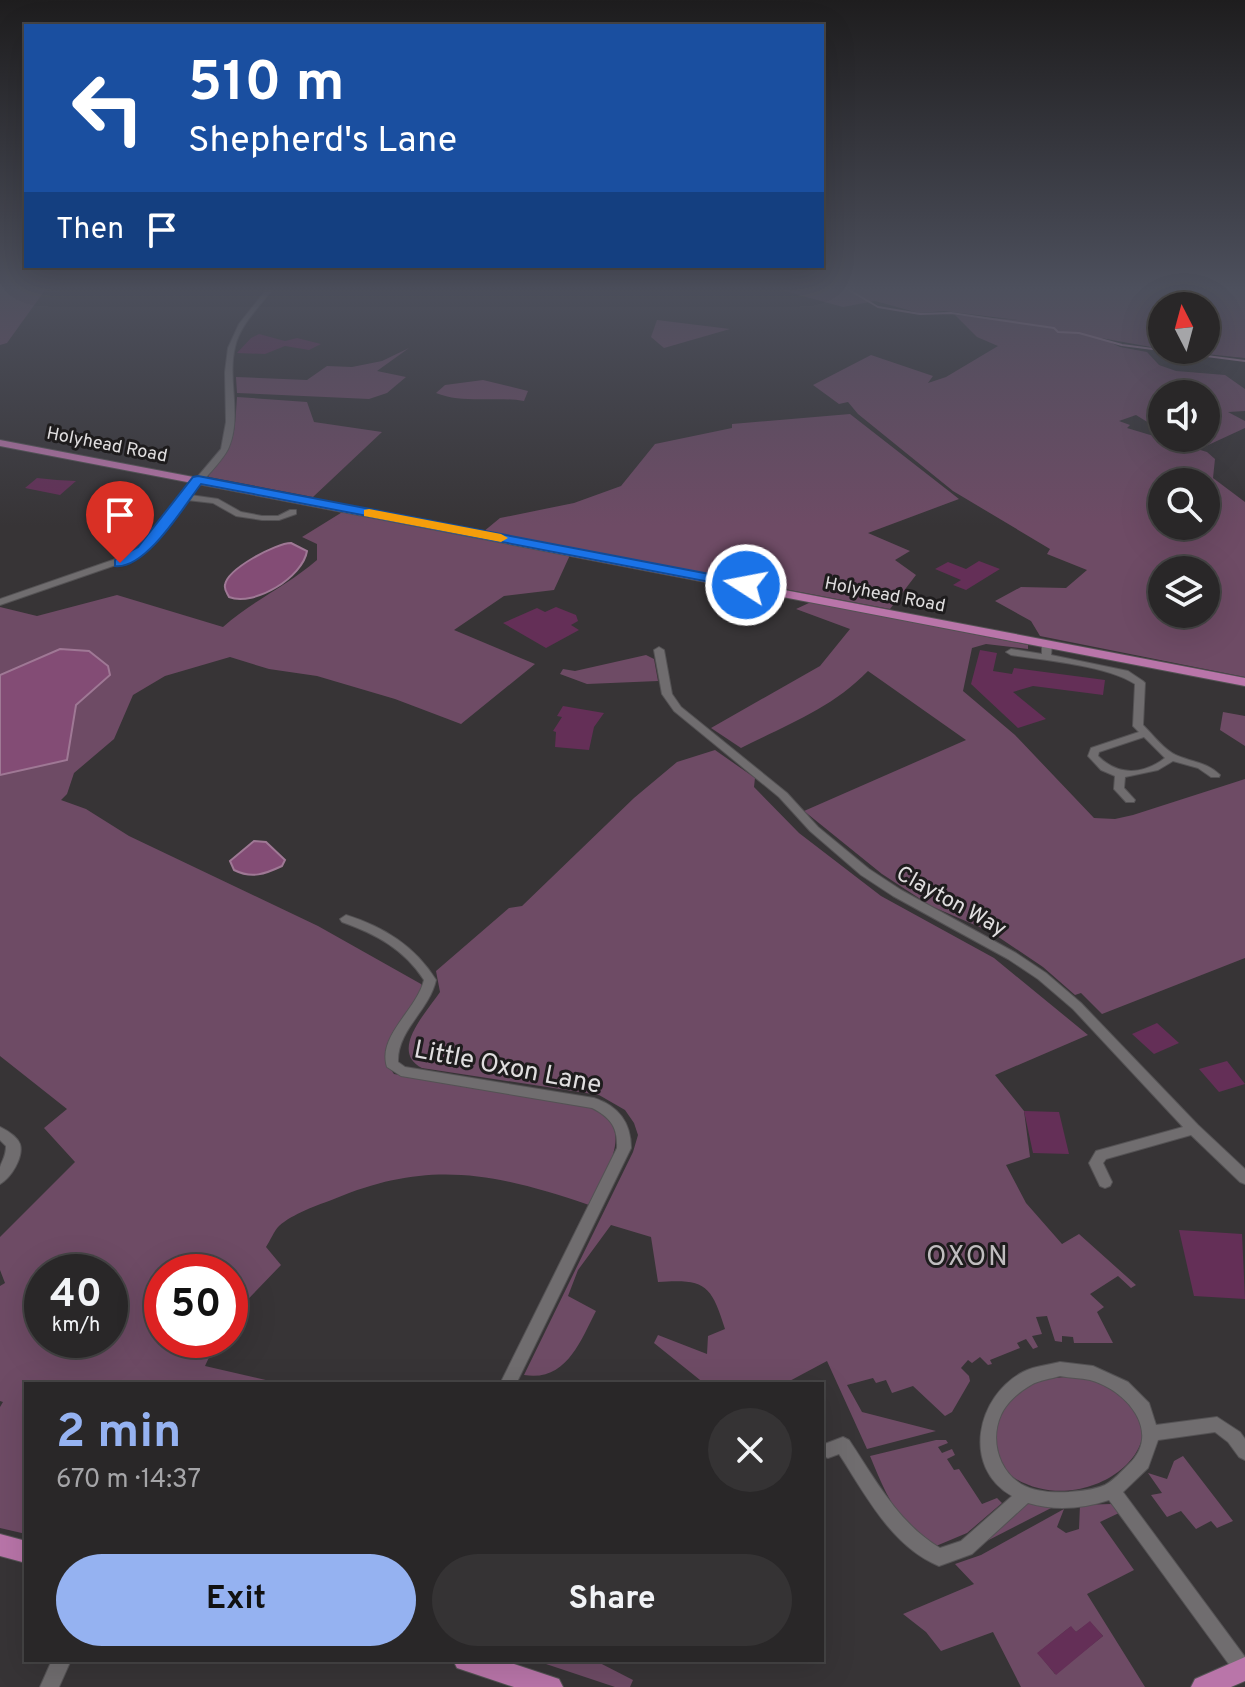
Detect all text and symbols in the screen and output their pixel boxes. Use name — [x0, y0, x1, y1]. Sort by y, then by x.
text: 510 m — [188, 50, 345, 120]
icon: left — [56, 56, 160, 160]
text: Shepherd's Lane — [188, 119, 457, 165]
icon: arrive — [140, 208, 184, 252]
text: Then — [56, 212, 124, 249]
north arrow — [1148, 292, 1220, 364]
map controls — [1148, 292, 1220, 628]
button: sound — [1148, 380, 1220, 452]
street label: Holyhead Road — [44, 422, 169, 468]
button: search — [1148, 468, 1220, 540]
pin — [86, 481, 154, 563]
icon: arrive — [98, 493, 142, 537]
position arrow — [704, 543, 788, 627]
button: layers — [1148, 556, 1220, 628]
street label: Holyhead Road — [822, 572, 947, 618]
street label: Clayton Way — [891, 861, 1011, 944]
street label: Little Oxon Lane — [411, 1034, 604, 1103]
district label: OXON — [926, 1240, 1010, 1276]
speed limit sign: 50 — [144, 1254, 248, 1358]
text: 40 — [50, 1271, 102, 1321]
text: km/h — [52, 1313, 100, 1339]
text: 2 min — [56, 1404, 181, 1464]
button: close — [708, 1408, 792, 1492]
text: 670 m · 14:37 — [56, 1464, 201, 1497]
button: Exit — [56, 1554, 416, 1646]
button: Share — [432, 1554, 792, 1646]

